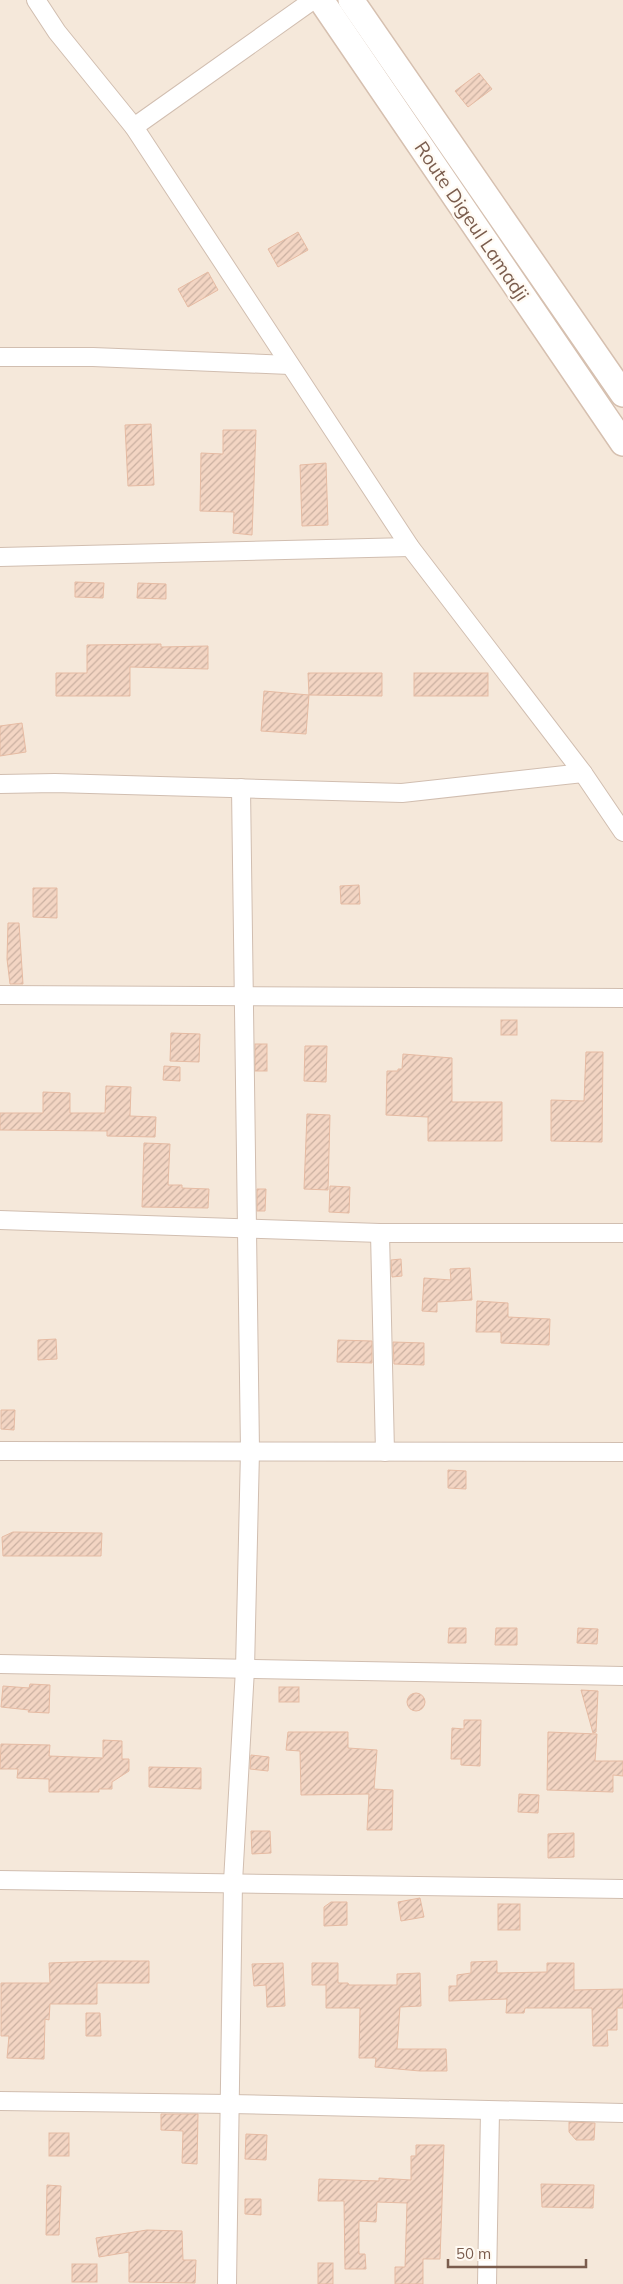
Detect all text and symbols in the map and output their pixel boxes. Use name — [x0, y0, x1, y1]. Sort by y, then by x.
street label: Route Digeul Lamadji — [410, 136, 534, 306]
scale bar — [448, 2236, 586, 2268]
text: 50 m — [456, 2244, 491, 2263]

